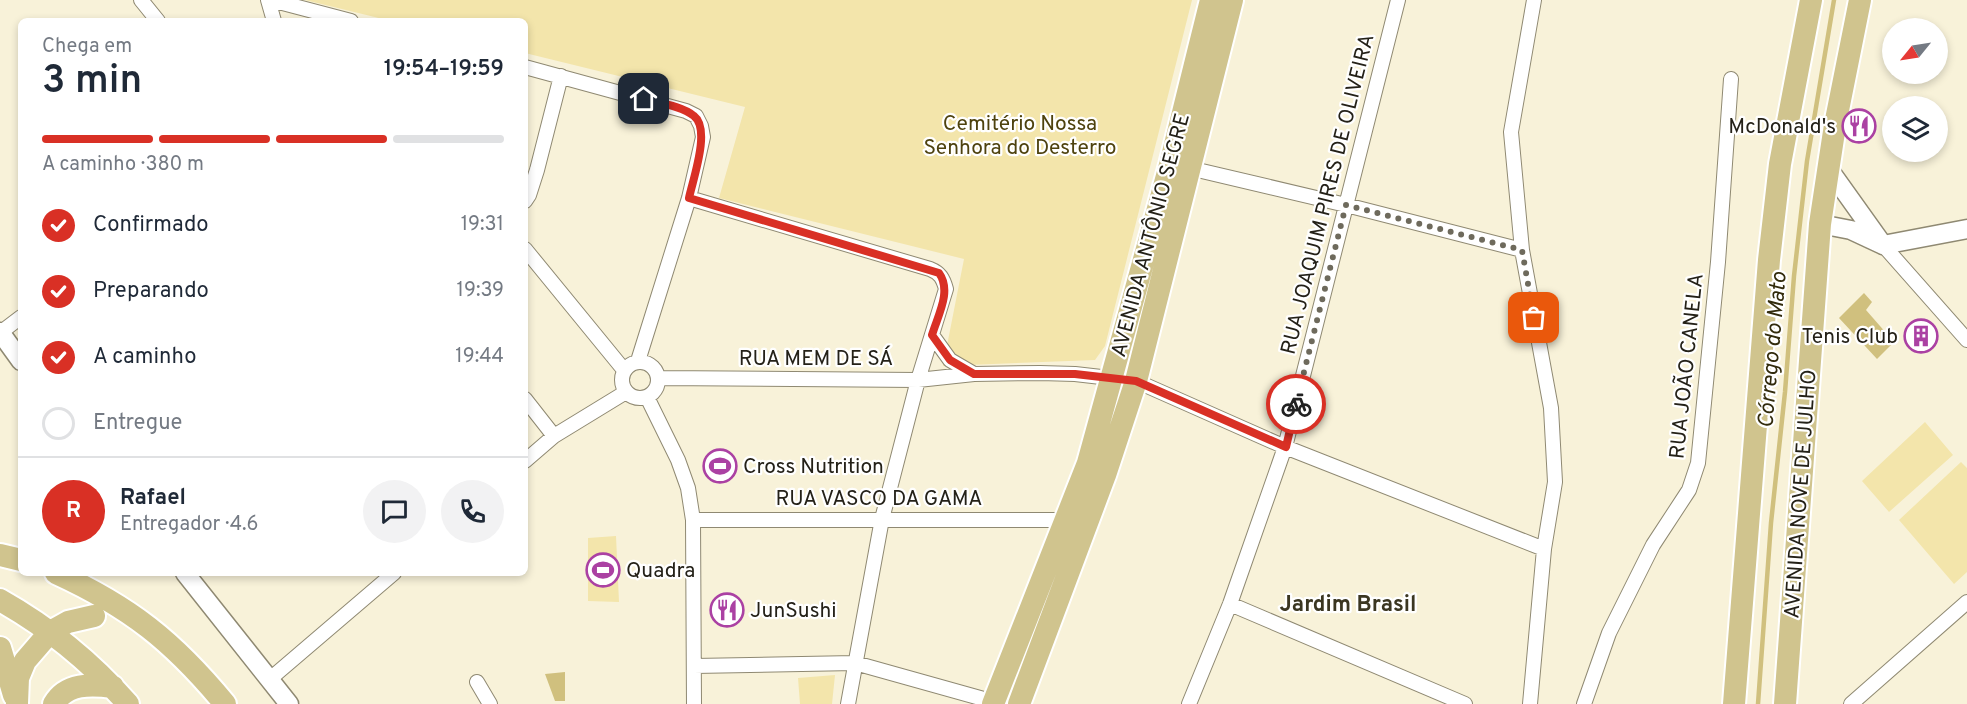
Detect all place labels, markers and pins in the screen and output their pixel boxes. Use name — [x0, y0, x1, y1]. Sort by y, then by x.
pin — [618, 73, 669, 124]
restaurant icon: McDonald's — [1841, 108, 1877, 144]
place label: McDonald's — [1728, 114, 1836, 141]
pin — [1508, 292, 1559, 343]
building icon: Tenis Club — [1903, 318, 1939, 354]
place label: Tenis Club — [1801, 324, 1898, 351]
sports icon: Cross Nutrition — [702, 448, 738, 484]
place label: Cross Nutrition — [743, 454, 884, 481]
sports icon: Quadra — [585, 552, 621, 588]
place label: Quadra — [626, 558, 695, 585]
restaurant icon: JunSushi — [709, 592, 745, 628]
place label: JunSushi — [750, 598, 837, 625]

